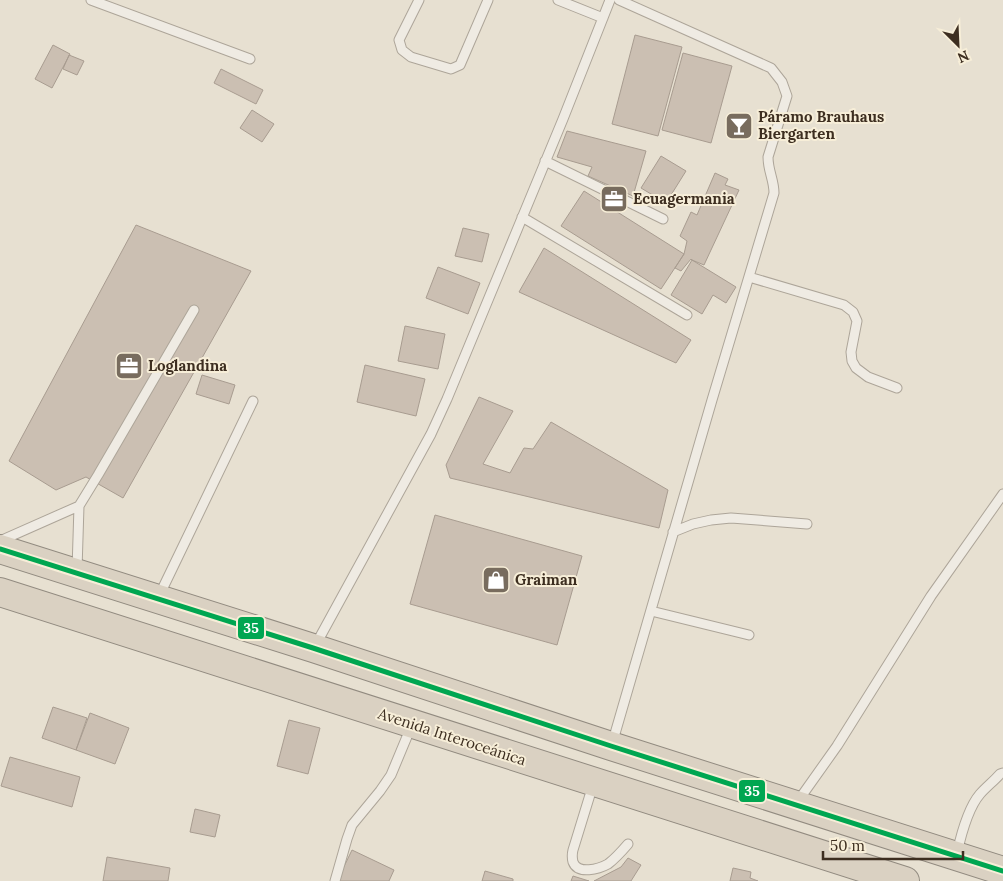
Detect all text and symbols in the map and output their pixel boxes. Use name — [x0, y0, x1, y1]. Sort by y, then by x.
north arrow — [933, 20, 983, 70]
text: N — [955, 46, 972, 67]
place label: Páramo Brauhaus Biergarten — [758, 107, 884, 143]
bar icon: Páramo Brauhaus Biergarten — [724, 111, 754, 141]
office icon: Ecuagermania — [599, 184, 629, 214]
place label: Ecuagermania — [633, 189, 735, 208]
office icon: Loglandina — [114, 351, 144, 381]
place label: Loglandina — [148, 356, 227, 375]
shop icon: Graiman — [481, 565, 511, 595]
place label: Graiman — [515, 570, 578, 589]
line badge: 35 — [237, 616, 265, 640]
text: 35 — [243, 619, 259, 637]
street label: Avenida Interoceánica — [375, 703, 529, 769]
line badge: 35 — [738, 779, 766, 803]
text: 35 — [744, 782, 760, 800]
scale bar — [823, 828, 963, 860]
text: 50 m — [830, 836, 865, 855]

